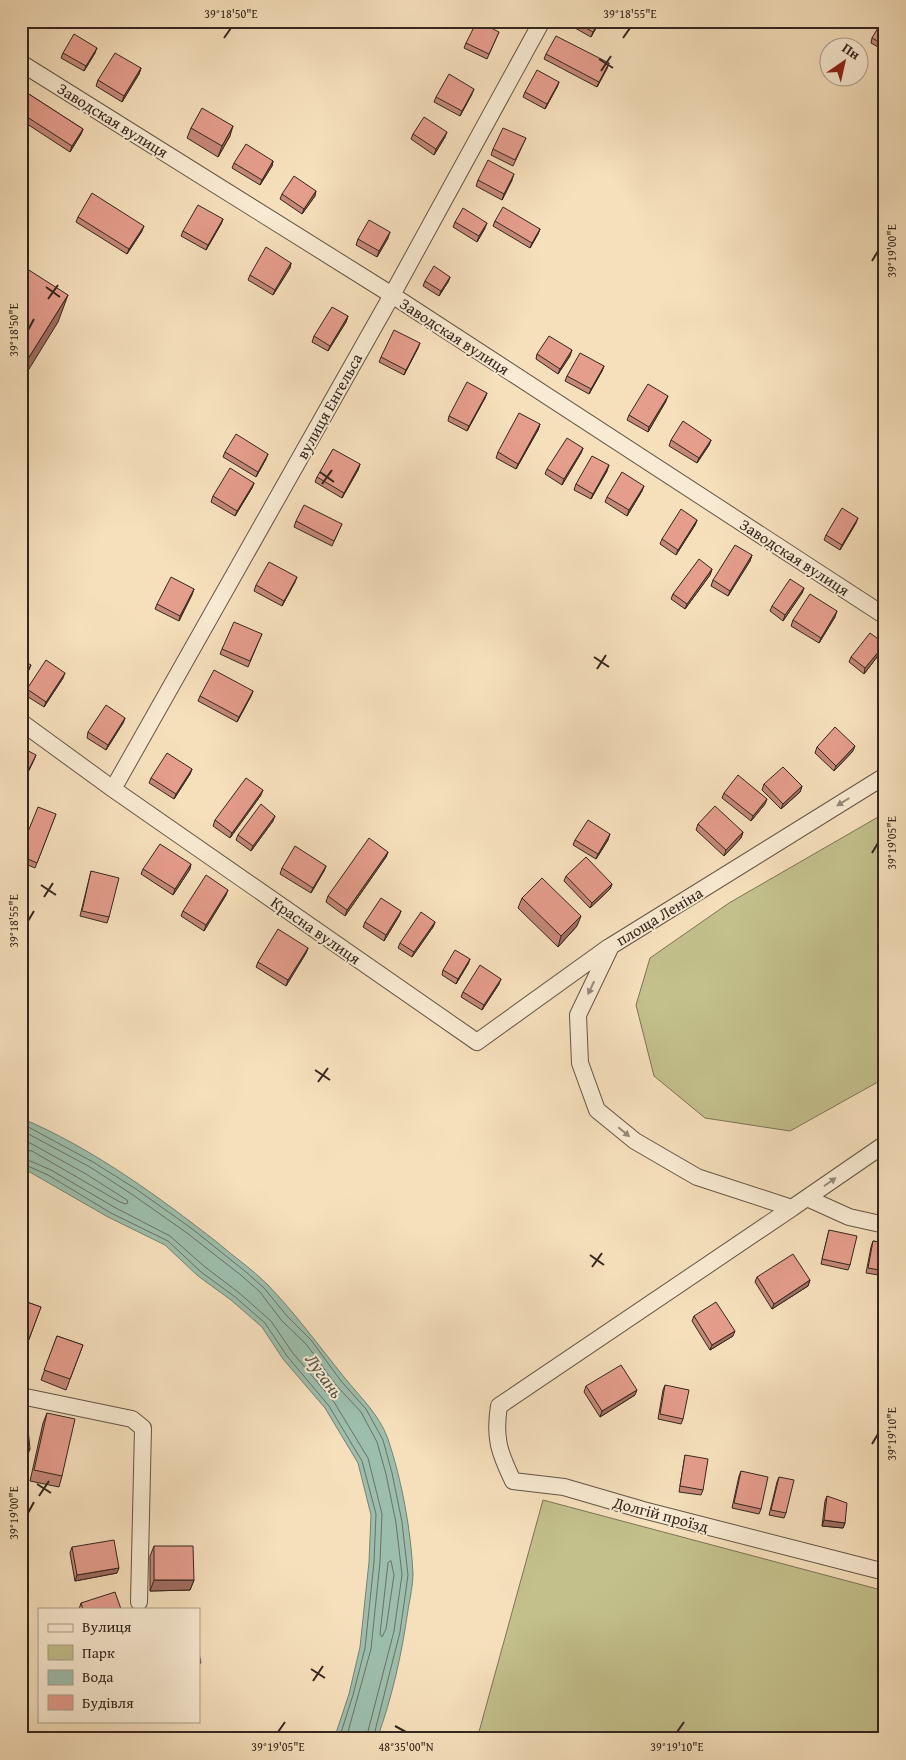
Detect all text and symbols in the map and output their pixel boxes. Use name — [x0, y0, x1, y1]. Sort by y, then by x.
text: 39°18'50"E — [204, 5, 258, 22]
text: 39°18'55"E — [603, 5, 657, 22]
north arrow — [818, 38, 868, 88]
text: Пн — [838, 38, 865, 65]
street label: Заводская вулиця — [53, 76, 173, 164]
text: 39°19'00"E — [883, 224, 900, 278]
street label: Заводская вулиця — [395, 291, 515, 381]
text: 39°18'50"E — [5, 303, 22, 357]
street label: вулиця Енгельса — [290, 348, 368, 463]
street label: Заводская вулиця — [735, 512, 855, 602]
one-way arrow — [837, 797, 850, 806]
text: 39°19'05"E — [883, 816, 900, 870]
street label: площа Леніна — [611, 880, 707, 951]
street label: Красна вулиця — [266, 890, 366, 970]
text: 39°18'55"E — [5, 894, 22, 948]
one-way arrow — [587, 981, 595, 995]
one-way arrow — [617, 1126, 630, 1137]
one-way arrow — [823, 1177, 837, 1187]
water label: Лугань — [299, 1347, 350, 1404]
text: 39°19'10"E — [883, 1407, 900, 1461]
text: 39°19'00"E — [5, 1486, 22, 1540]
street label: Долгій проїзд — [610, 1489, 712, 1538]
legend — [38, 1608, 200, 1722]
text: Вулиця — [82, 1616, 132, 1637]
text: Парк — [82, 1642, 115, 1663]
text: Вода — [82, 1666, 114, 1687]
text: Будівля — [82, 1692, 134, 1713]
text: 39°19'05"E — [251, 1738, 305, 1755]
text: 48°35'00"N — [378, 1738, 434, 1755]
text: 39°19'10"E — [650, 1738, 704, 1755]

